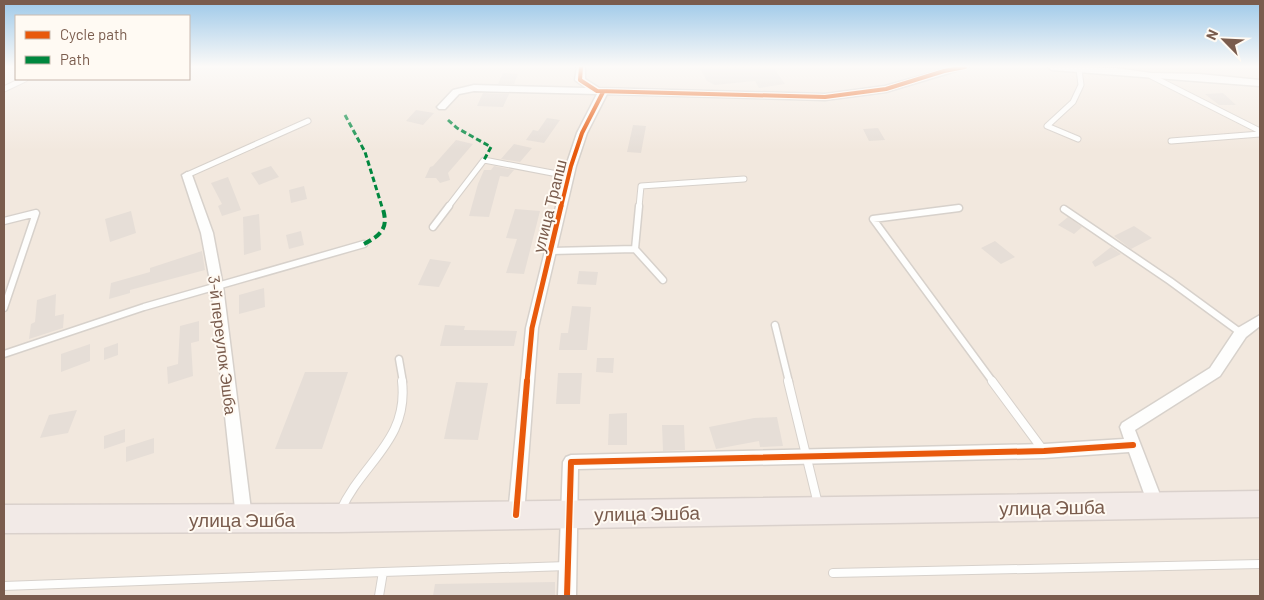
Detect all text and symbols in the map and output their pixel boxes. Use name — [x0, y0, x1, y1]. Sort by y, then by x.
legend — [15, 15, 190, 80]
north arrow — [1199, 15, 1249, 65]
text: Cycle path — [60, 25, 127, 43]
text: N — [1202, 27, 1221, 42]
text: Path — [60, 50, 90, 68]
street label: улица Трапш — [528, 157, 570, 255]
street label: 3-й переулок Эшба — [205, 274, 241, 416]
street label: улица Эшба — [999, 495, 1106, 519]
street label: улица Эшба — [594, 501, 701, 525]
street label: улица Эшба — [189, 508, 295, 531]

